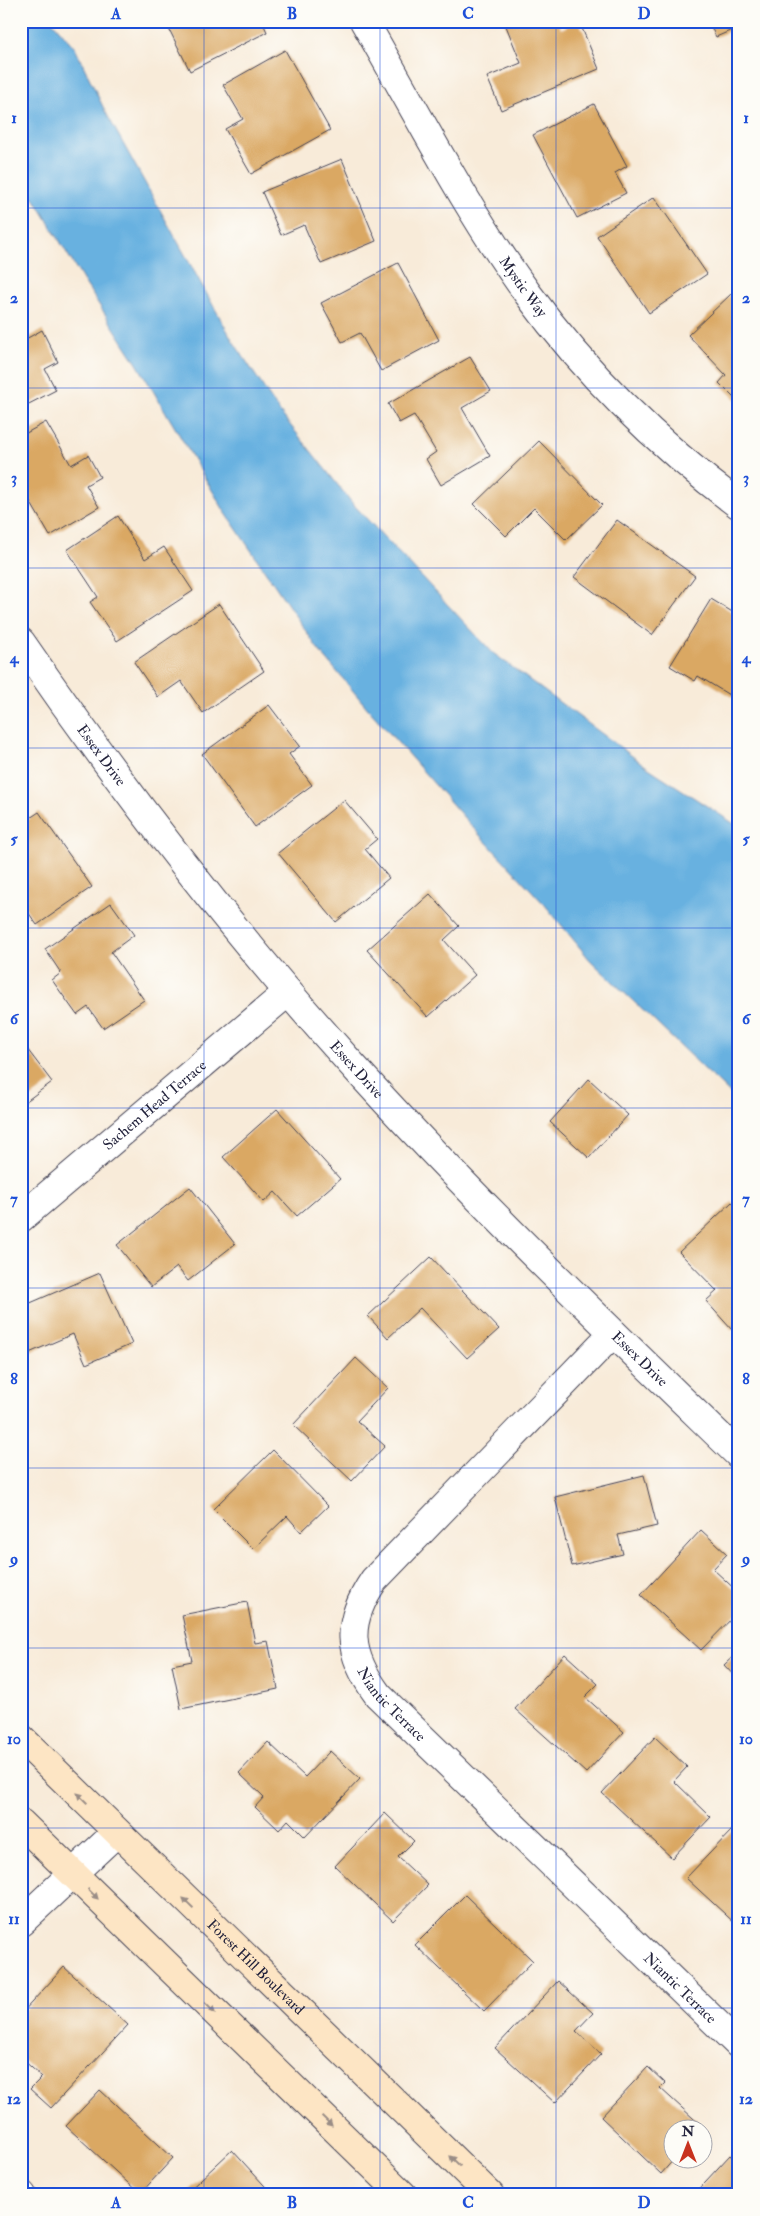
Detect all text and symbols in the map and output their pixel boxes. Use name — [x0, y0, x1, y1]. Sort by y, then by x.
text: A — [110, 4, 122, 24]
text: B — [287, 4, 297, 24]
text: C — [462, 4, 474, 24]
text: D — [637, 4, 651, 24]
text: 1 — [11, 108, 17, 128]
text: 1 — [743, 108, 749, 128]
street label: Mystic Way — [495, 253, 551, 322]
text: 2 — [10, 288, 18, 308]
text: 2 — [742, 288, 750, 308]
text: 3 — [11, 468, 17, 488]
text: 3 — [743, 468, 749, 488]
text: 4 — [9, 648, 20, 668]
text: 4 — [741, 648, 752, 668]
street label: Essex Drive — [72, 721, 130, 790]
text: 5 — [10, 829, 18, 849]
text: 5 — [742, 829, 750, 849]
text: 6 — [10, 1009, 20, 1029]
text: 6 — [742, 1009, 752, 1029]
street label: Essex Drive — [325, 1037, 387, 1103]
street label: Sachem Head Terrace — [99, 1056, 211, 1155]
text: 7 — [10, 1189, 18, 1209]
text: 7 — [742, 1189, 750, 1209]
street label: Essex Drive — [607, 1327, 672, 1391]
text: 8 — [10, 1369, 18, 1389]
text: 8 — [742, 1369, 750, 1389]
text: 9 — [8, 1549, 18, 1569]
text: 9 — [740, 1549, 750, 1569]
street label: Niantic Terrace — [353, 1664, 430, 1746]
text: 10 — [7, 1729, 21, 1749]
text: 10 — [739, 1729, 753, 1749]
one-way arrow — [76, 1792, 88, 1804]
one-way arrow — [87, 1888, 99, 1900]
one-way arrow — [183, 1897, 195, 1909]
text: 11 — [8, 1909, 20, 1929]
text: 11 — [740, 1909, 752, 1929]
street label: Forest Hill Boulevard — [203, 1915, 309, 2019]
street label: Niantic Terrace — [639, 1949, 720, 2028]
one-way arrow — [204, 2001, 216, 2013]
text: 12 — [7, 2089, 21, 2109]
text: 12 — [739, 2089, 753, 2109]
one-way arrow — [320, 2115, 332, 2127]
north arrow — [662, 2118, 712, 2168]
text: N — [681, 2123, 695, 2140]
one-way arrow — [449, 2155, 461, 2167]
text: A — [110, 2193, 122, 2213]
text: B — [287, 2193, 297, 2213]
text: C — [462, 2193, 474, 2213]
text: D — [637, 2193, 651, 2213]

